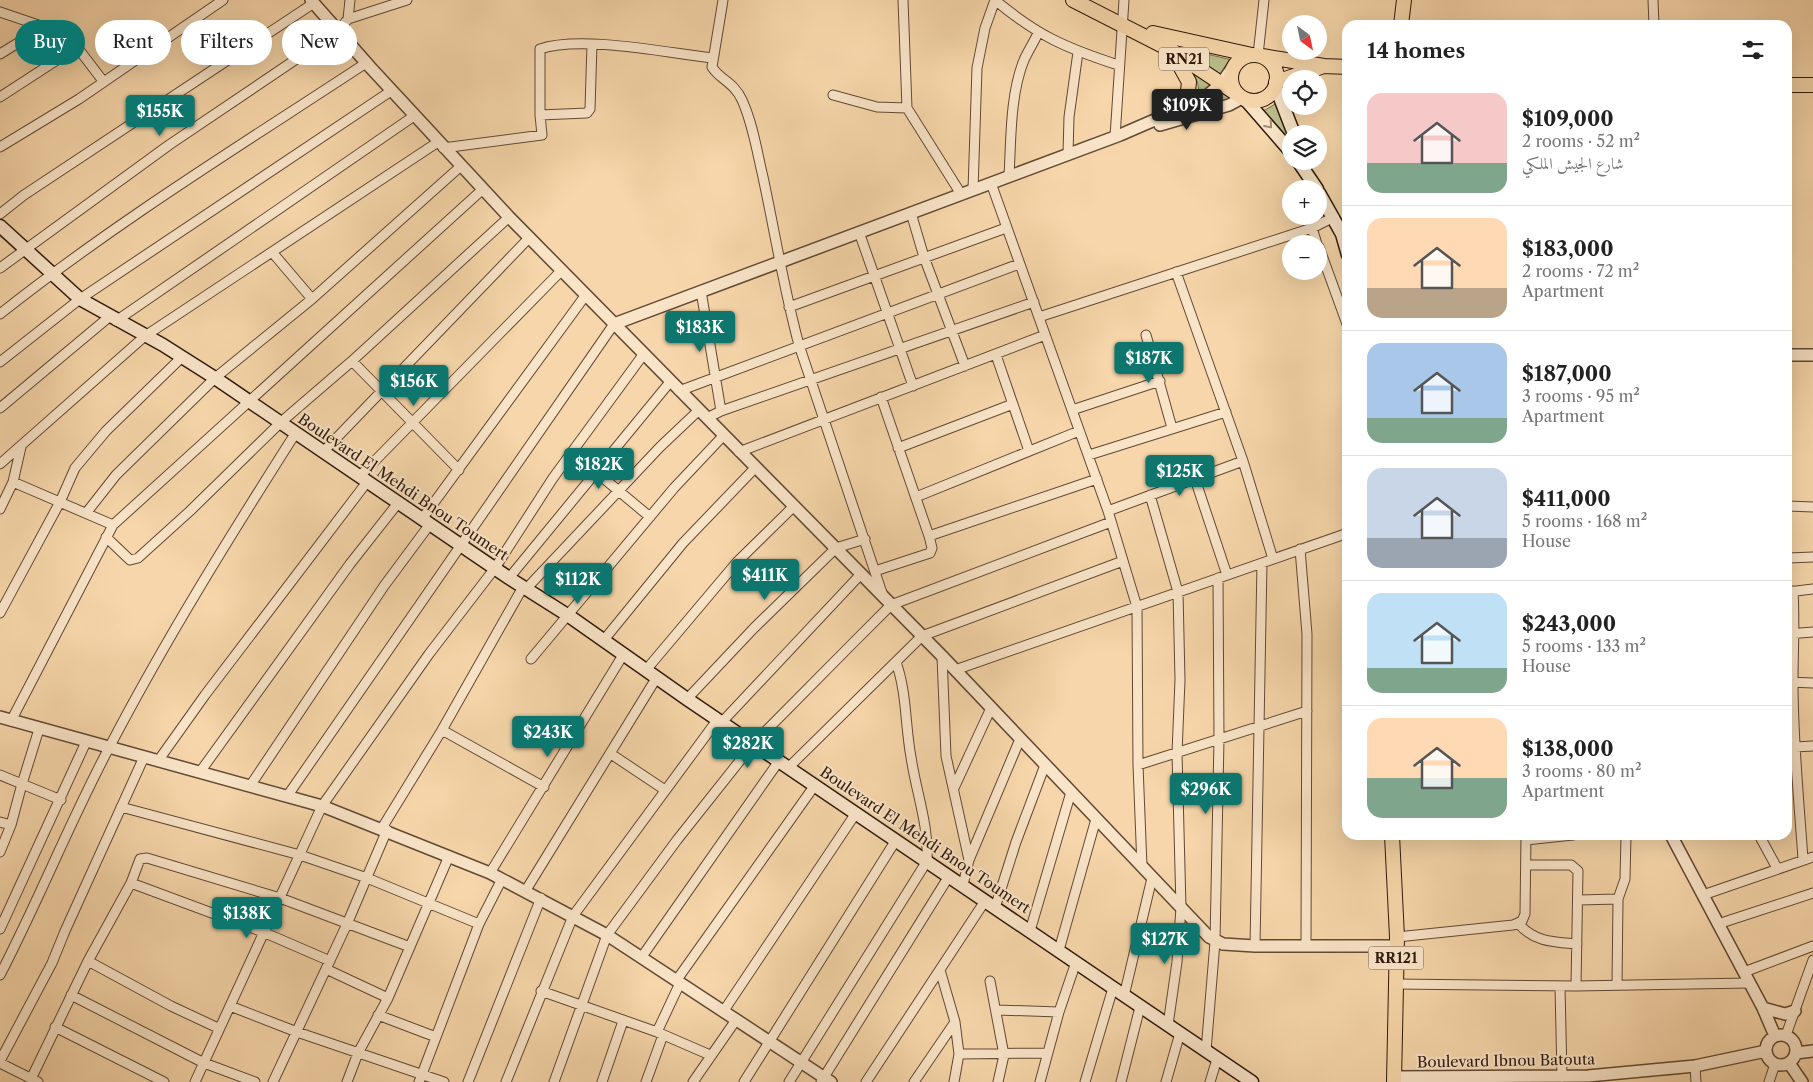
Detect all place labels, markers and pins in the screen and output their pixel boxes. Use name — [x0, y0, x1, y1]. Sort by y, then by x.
pin: $109K — [1152, 88, 1222, 131]
pin: $155K — [125, 94, 195, 137]
pin: $183K — [665, 310, 735, 353]
pin: $187K — [1114, 342, 1184, 384]
pin: $156K — [379, 364, 449, 407]
pin: $182K — [564, 448, 634, 490]
pin: $125K — [1145, 454, 1215, 497]
pin: $411K — [730, 558, 800, 601]
pin: $112K — [543, 562, 613, 605]
pin: $243K — [513, 716, 583, 758]
pin: $282K — [713, 726, 783, 769]
pin: $296K — [1171, 772, 1241, 815]
pin: $138K — [212, 896, 282, 939]
pin: $127K — [1130, 922, 1200, 965]

